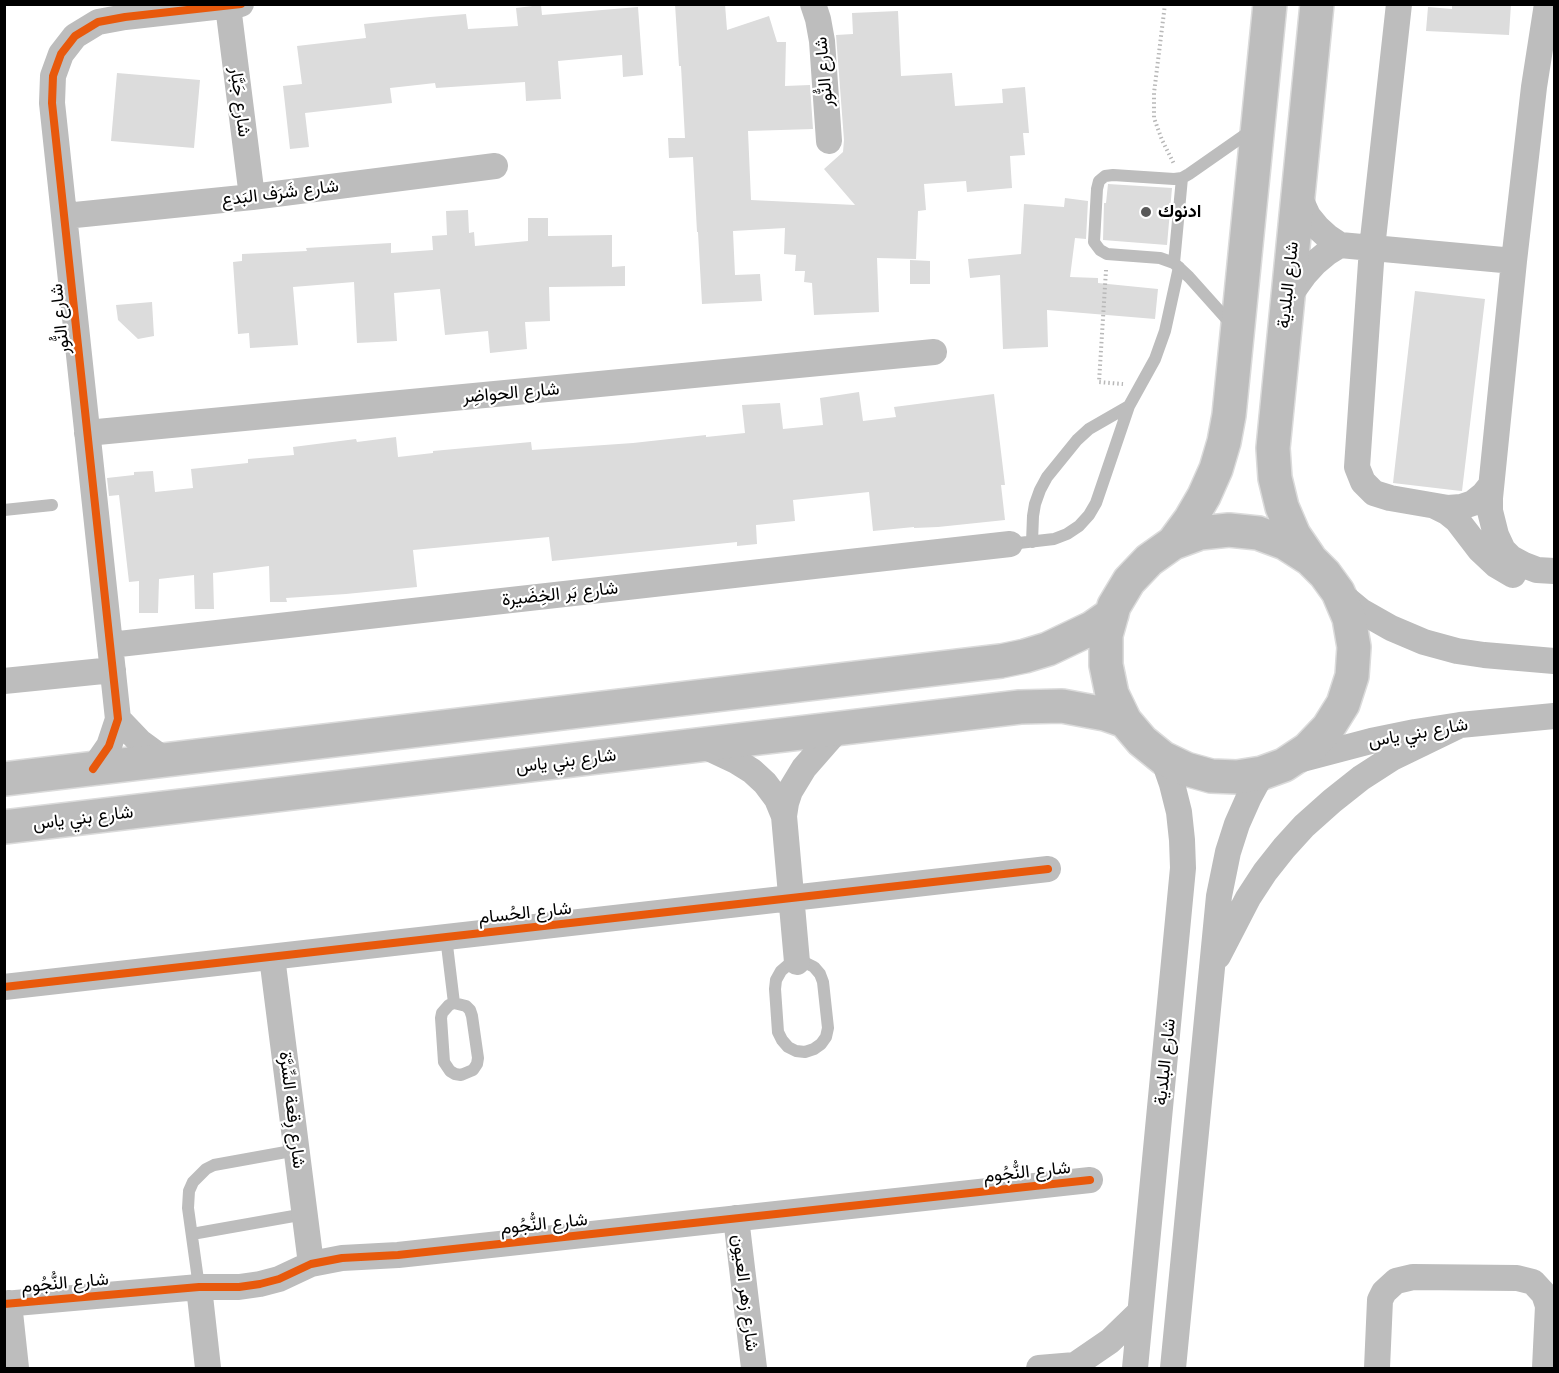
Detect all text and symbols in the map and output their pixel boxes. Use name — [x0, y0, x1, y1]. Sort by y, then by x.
street label: شارع النُّور — [810, 36, 838, 108]
street label: شارع جَبَّار — [225, 66, 255, 138]
street label: شارع شَرَف البَدع — [220, 175, 340, 211]
place label: ادنوك — [1158, 201, 1201, 223]
marker: ادنوك — [1139, 205, 1153, 219]
street label: شارع البلدية — [1273, 241, 1303, 329]
street label: شارع النُّور — [46, 283, 74, 355]
street label: شارع الحواضِر — [462, 378, 560, 408]
street label: شارع بَر الخِضَيرة — [501, 577, 619, 611]
street label: شارع بني ياس — [1366, 714, 1470, 752]
street label: شارع بني ياس — [515, 744, 617, 778]
street label: شارع بني ياس — [32, 801, 134, 835]
street label: شارع الحُسام — [477, 897, 573, 929]
street label: شارع البلدية — [1150, 1018, 1180, 1106]
street label: شارع رِقعة السِّرَّة — [274, 1050, 310, 1170]
street label: شارع النُّجُوم — [982, 1157, 1072, 1187]
street label: شارع النُّجُوم — [499, 1209, 589, 1239]
street label: شارع زهر العيون — [727, 1233, 763, 1353]
street label: شارع النُّجُوم — [20, 1268, 110, 1298]

